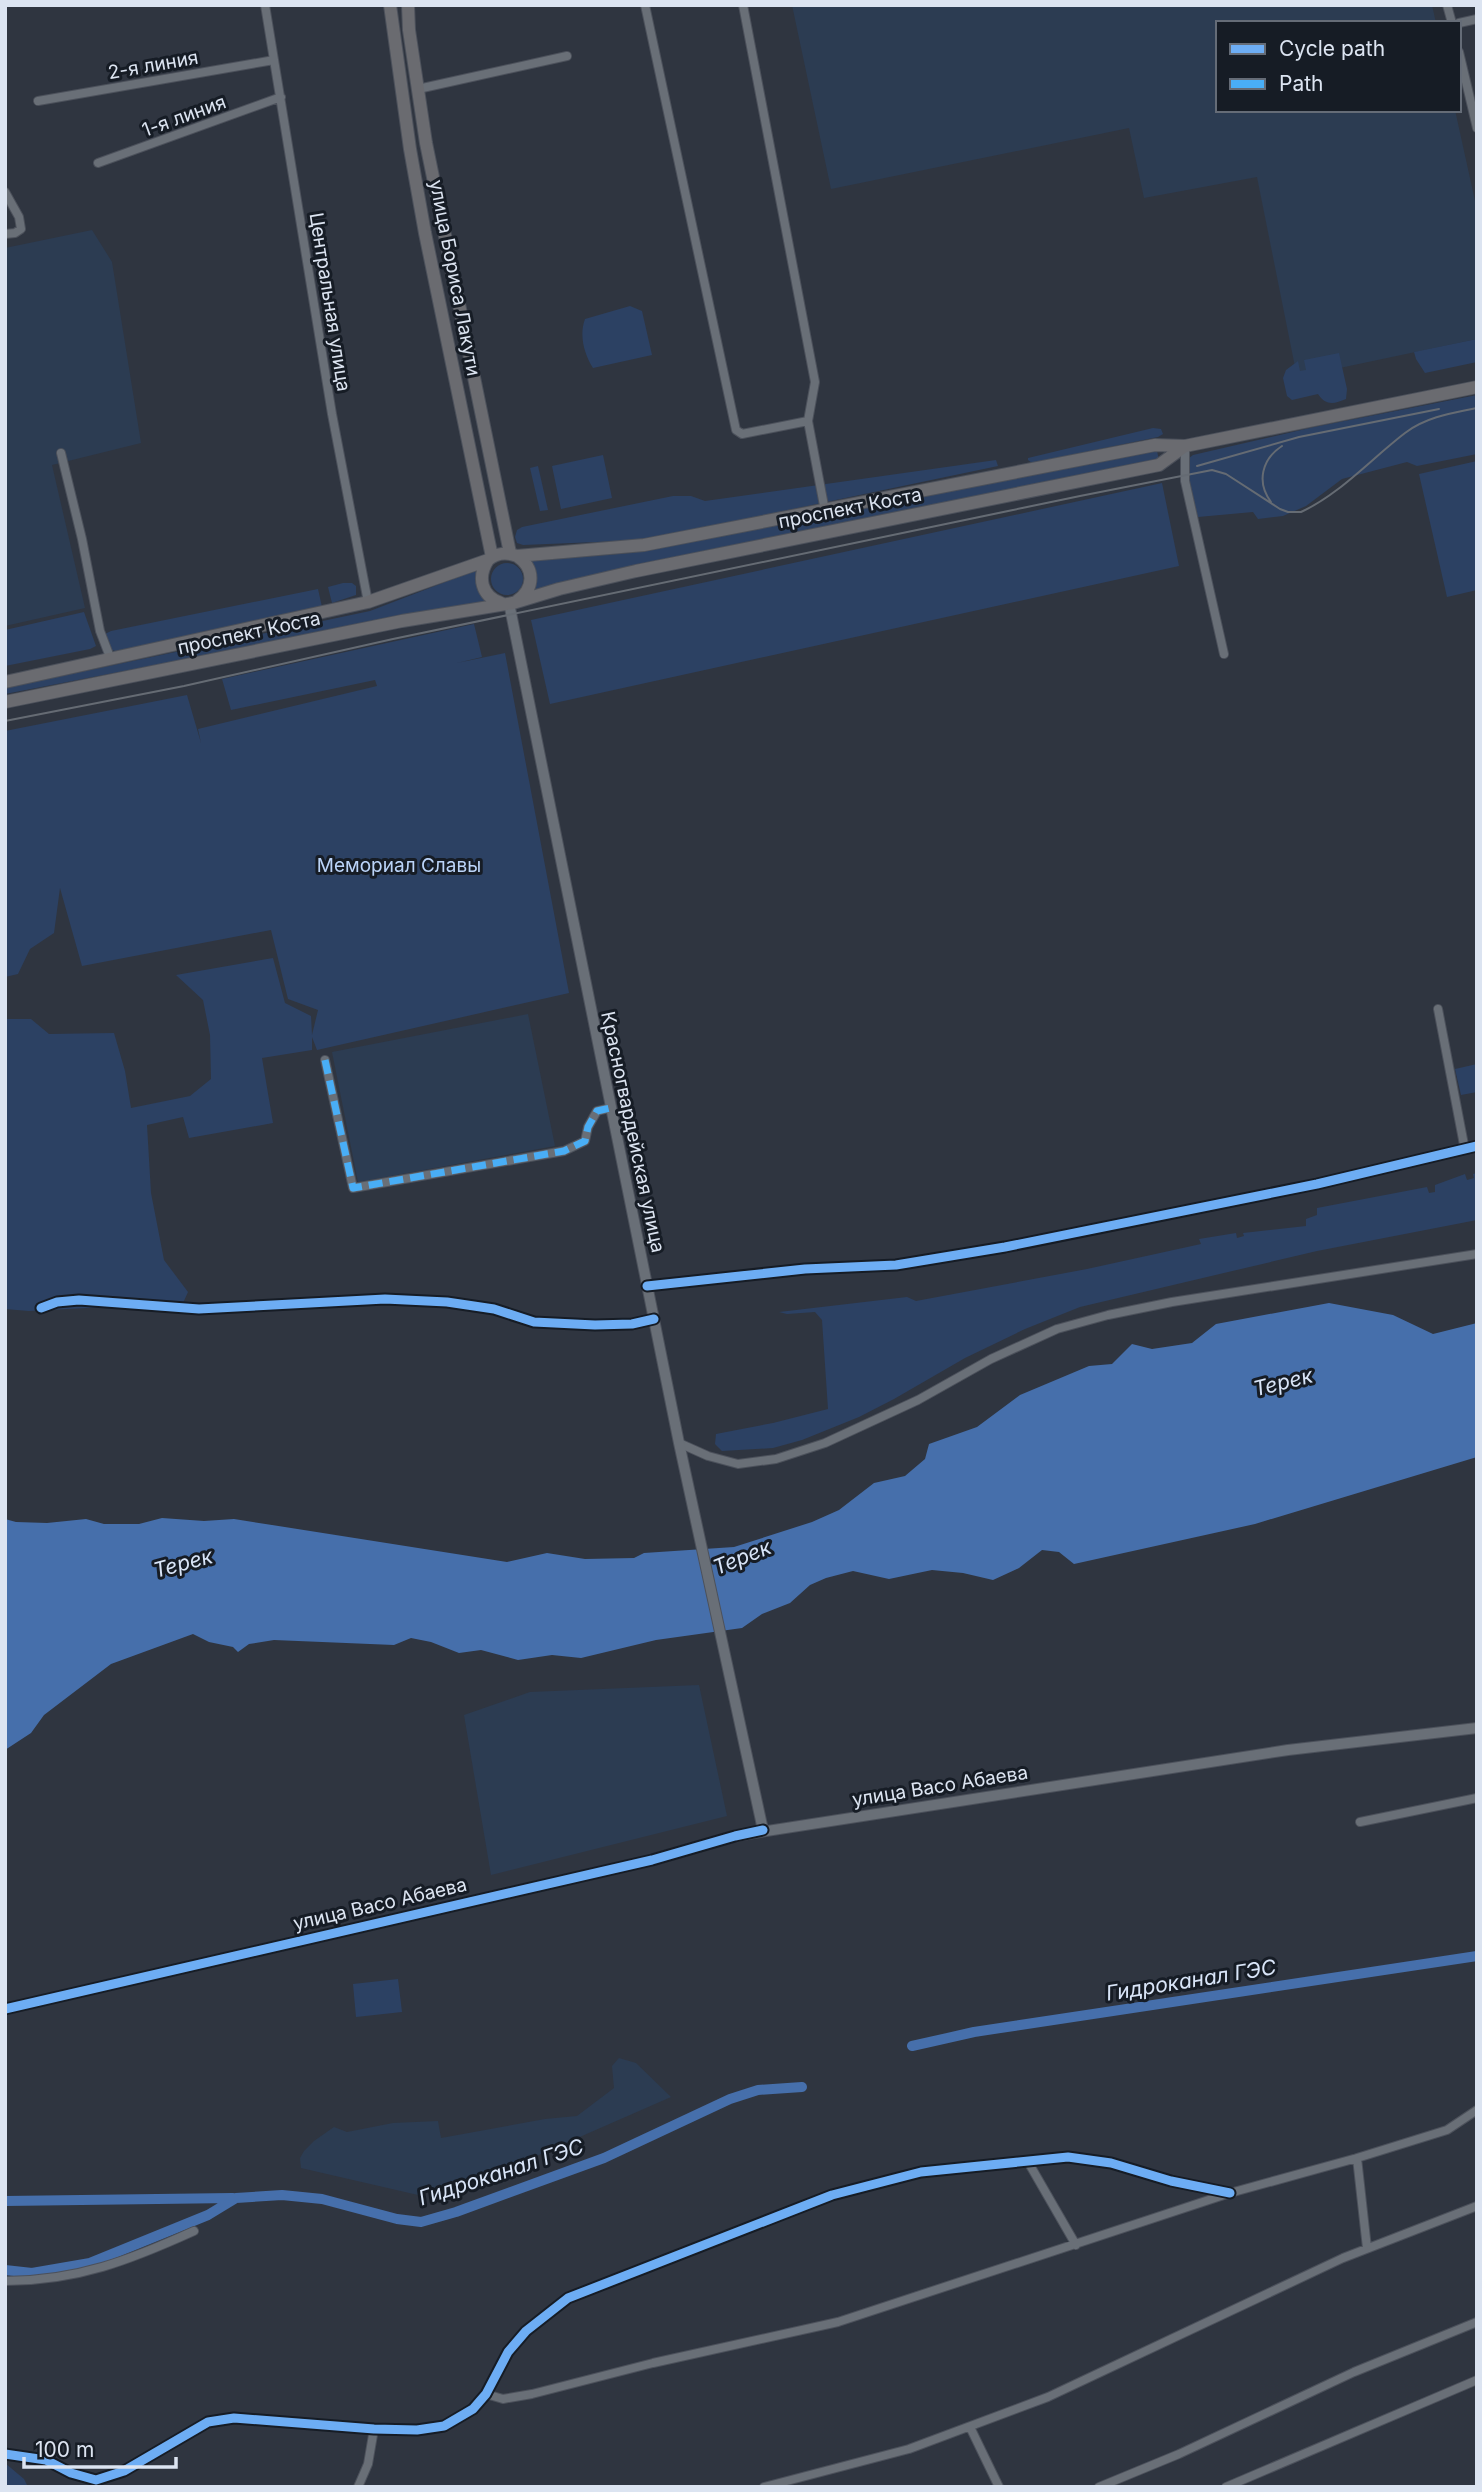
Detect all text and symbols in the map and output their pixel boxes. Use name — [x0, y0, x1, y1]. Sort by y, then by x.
legend — [1216, 21, 1461, 112]
text: Cycle path — [1279, 36, 1385, 61]
street label: 2-я линия — [106, 46, 200, 84]
text: Path — [1279, 71, 1324, 96]
street label: 1-я линия — [139, 90, 229, 142]
street label: улица Бориса Лакути — [425, 178, 485, 378]
street label: Центральная улица — [304, 211, 356, 393]
street label: проспект Коста — [776, 483, 924, 533]
street label: проспект Коста — [175, 607, 323, 659]
park label: Мемориал Славы — [317, 854, 481, 877]
street label: Красногвардейская улица — [596, 1009, 670, 1255]
water label: Терек — [1251, 1362, 1316, 1401]
water label: Терек — [709, 1534, 775, 1580]
water label: Терек — [151, 1543, 216, 1583]
street label: улица Васо Абаева — [851, 1761, 1029, 1811]
street label: улица Васо Абаева — [291, 1873, 469, 1935]
water label: Гидроканал ГЭС — [1104, 1954, 1278, 2006]
water label: Гидроканал ГЭС — [415, 2134, 587, 2210]
scale bar — [24, 2426, 177, 2470]
text: 100 m — [35, 2437, 94, 2462]

